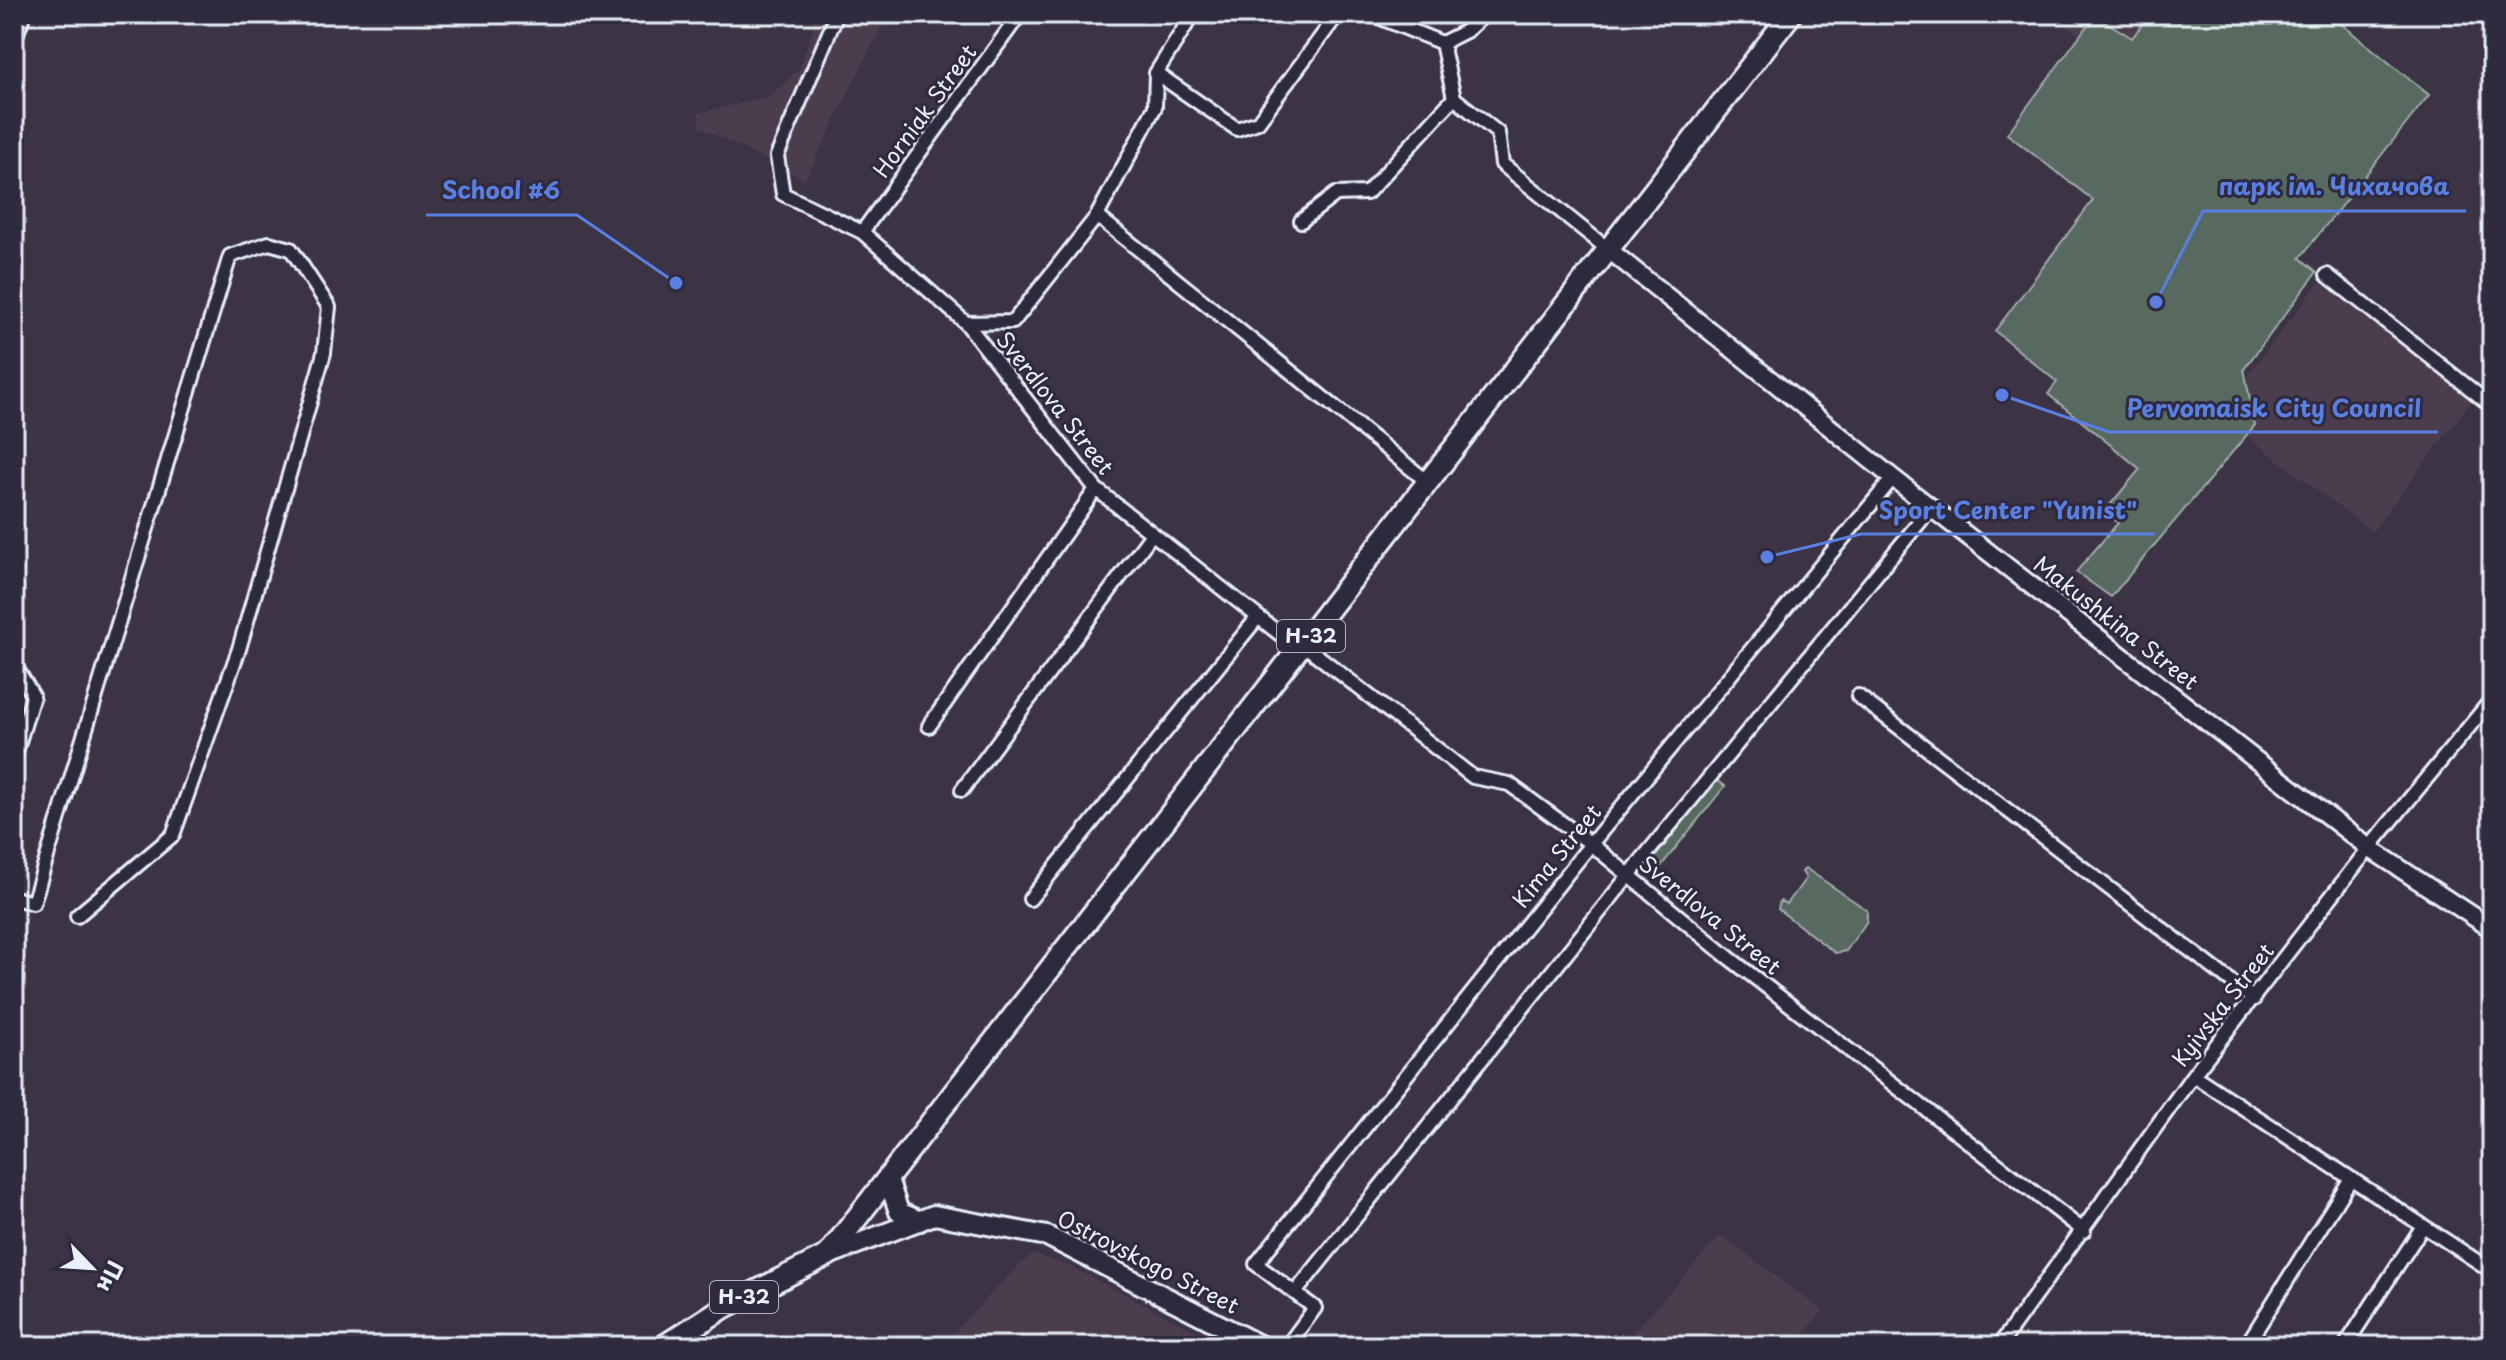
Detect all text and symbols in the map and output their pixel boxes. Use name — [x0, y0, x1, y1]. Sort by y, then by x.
street label: Horniak Street — [864, 37, 984, 184]
callout: парк ім. Чихачова — [2203, 163, 2466, 211]
callout: School #6 — [426, 167, 577, 215]
text: парк ім. Чихачова — [2218, 167, 2450, 203]
text: School #6 — [442, 171, 560, 207]
street label: Sverdlova Street — [990, 323, 1123, 481]
callout: Pervomaisk City Council — [2109, 384, 2438, 432]
text: Pervomaisk City Council — [2127, 389, 2421, 425]
callout: Sport Center "Yunist" — [1861, 486, 2155, 534]
text: Sport Center "Yunist" — [1879, 491, 2137, 527]
street label: Makushkina Street — [2028, 547, 2206, 697]
road number: Н-32 — [1277, 620, 1345, 652]
street label: Kima Street — [1504, 796, 1608, 914]
street label: Sverdlova Street — [1633, 846, 1789, 981]
street label: Kyivska Street — [2163, 935, 2281, 1073]
street label: Ostrovskogo Street — [1052, 1201, 1245, 1321]
north arrow — [52, 1228, 132, 1308]
text: Пн — [90, 1256, 133, 1299]
road number: Н-32 — [710, 1281, 778, 1313]

